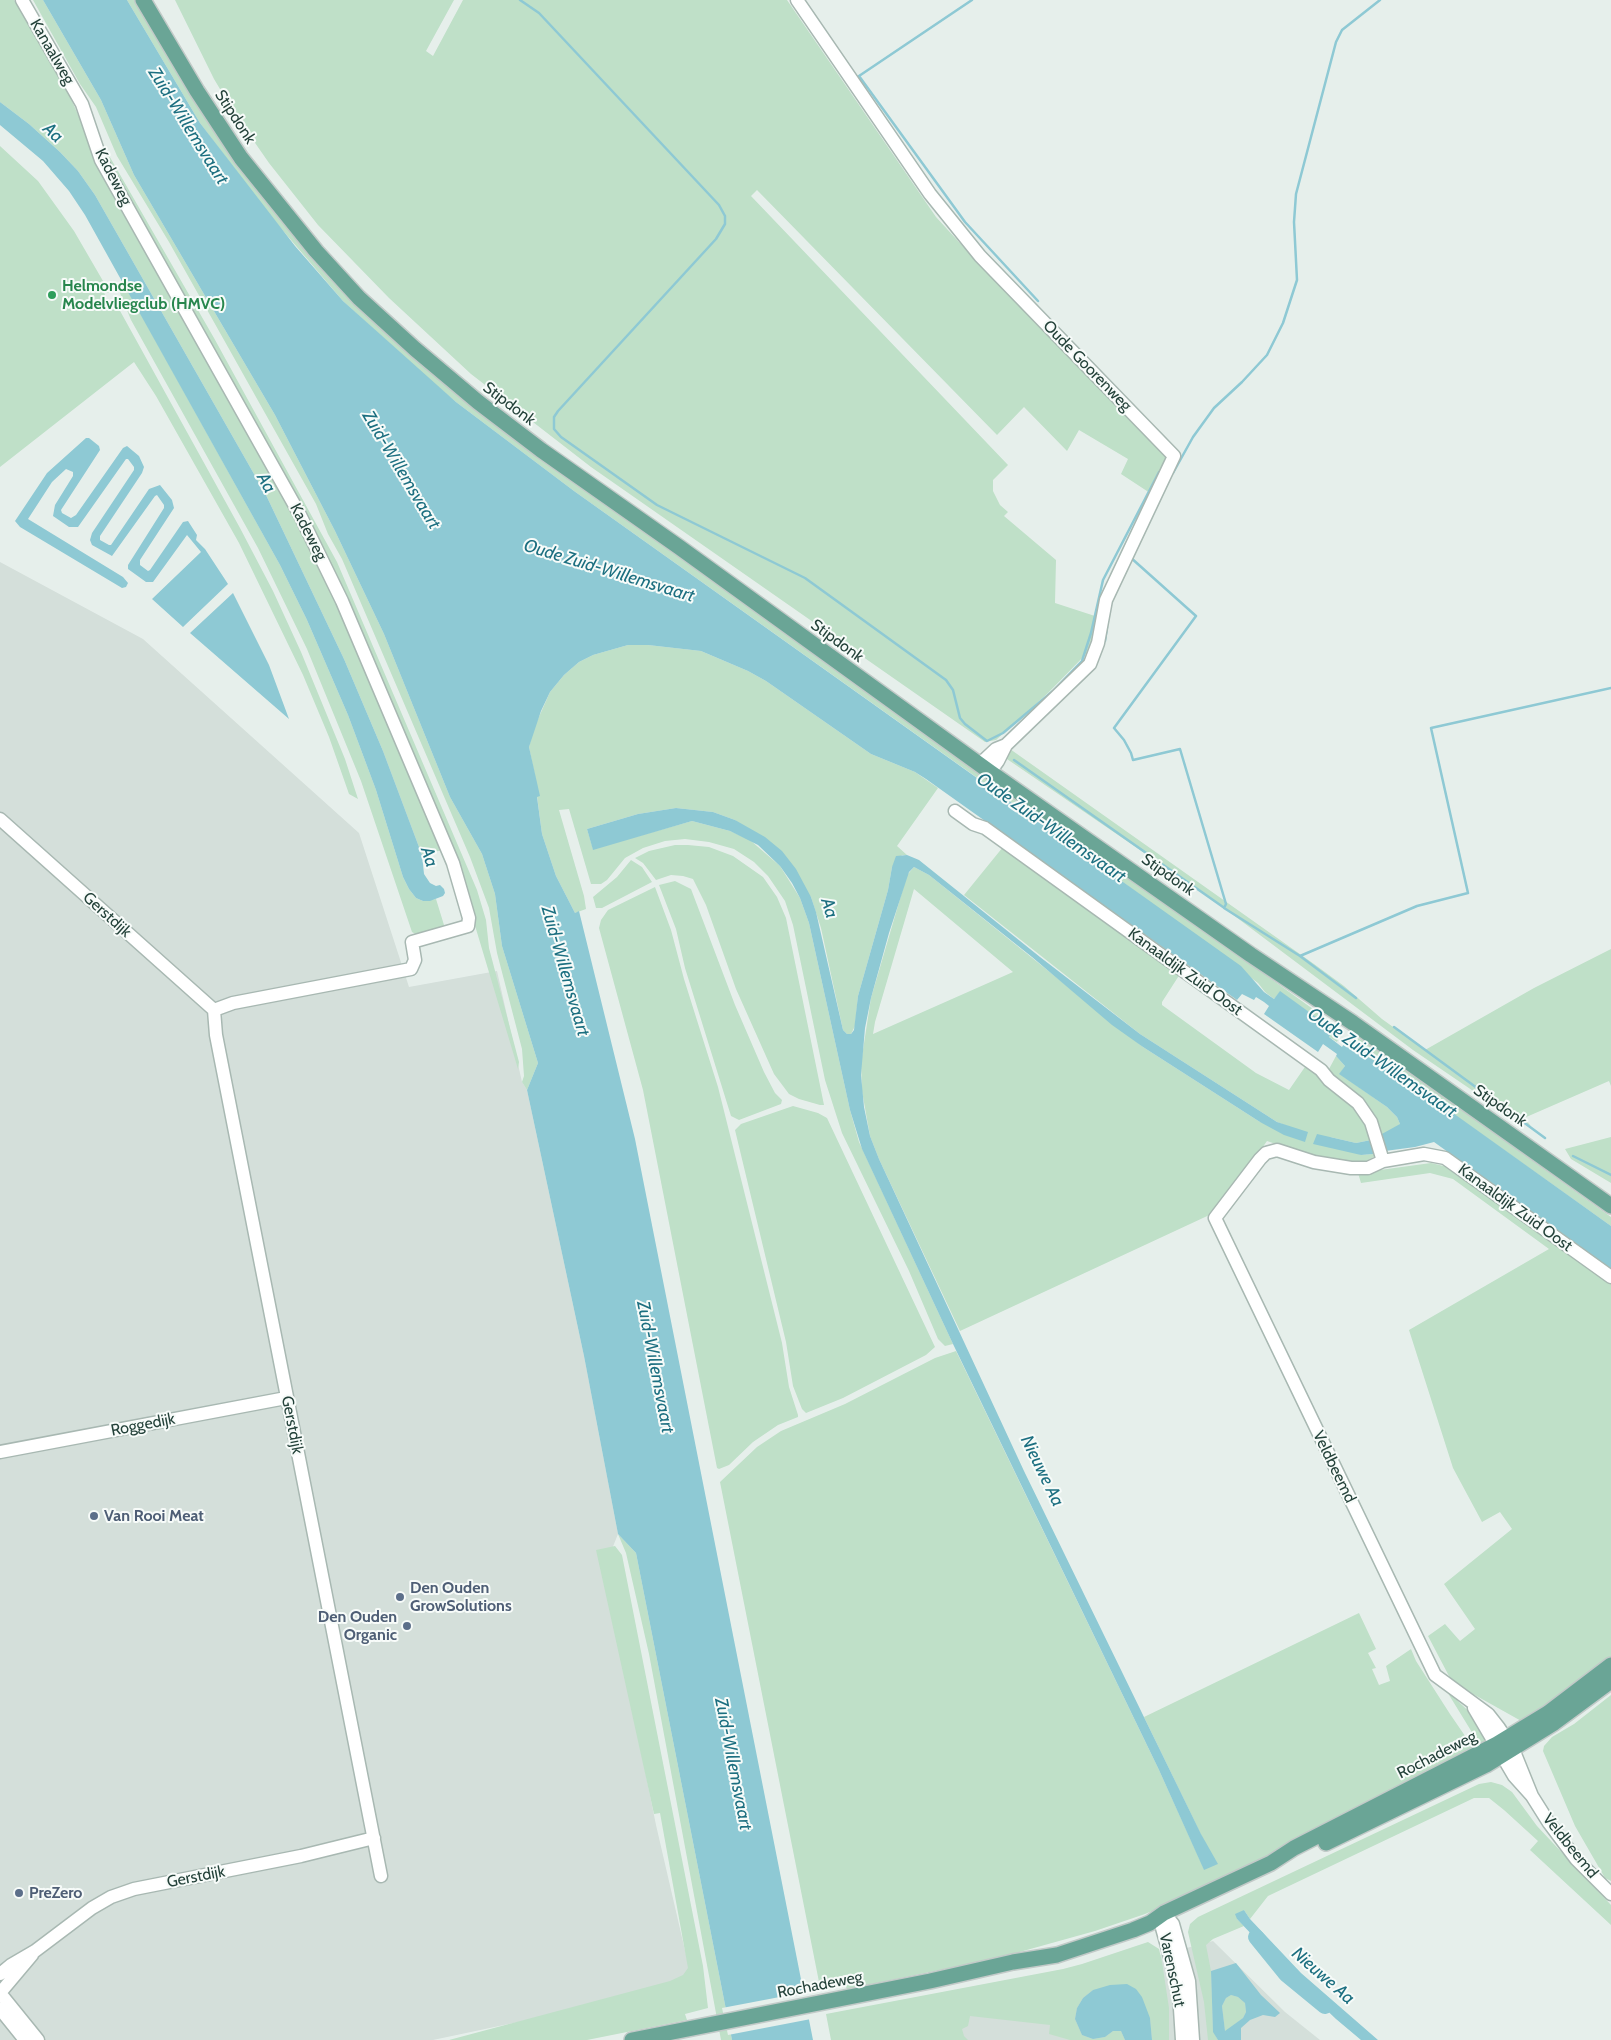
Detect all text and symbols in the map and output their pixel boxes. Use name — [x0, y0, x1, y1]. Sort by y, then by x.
street label: Kanaalweg — [26, 16, 78, 88]
water label: Zuid-Willemsvaart — [143, 63, 233, 189]
street label: Stipdonk — [210, 86, 260, 148]
water label: Aa — [38, 118, 68, 148]
street label: Kadeweg — [90, 145, 136, 209]
place label: Helmondse Modelvliegclub (HMVC) — [62, 276, 225, 314]
marker: Helmondse Modelvliegclub (HMVC) — [46, 289, 58, 301]
street label: Oude Goorenweg — [1039, 316, 1135, 416]
street label: Stipdonk — [479, 378, 539, 430]
water label: Zuid-Willemsvaart — [357, 407, 445, 533]
water label: Aa — [252, 469, 280, 497]
street label: Kadeweg — [285, 500, 331, 564]
water label: Oude Zuid-Willemsvaart — [521, 535, 697, 607]
street label: Stipdonk — [807, 615, 867, 667]
water label: Oude Zuid-Willemsvaart — [972, 768, 1130, 888]
water label: Aa — [416, 844, 442, 870]
street label: Stipdonk — [1138, 850, 1198, 900]
street label: Gerstdijk — [79, 888, 135, 942]
water label: Aa — [816, 895, 842, 921]
water label: Zuid-Willemsvaart — [536, 904, 594, 1038]
street label: Kanaaldijk Zuid Oost — [1124, 924, 1246, 1020]
water label: Oude Zuid-Willemsvaart — [1303, 1003, 1461, 1123]
street label: Stipdonk — [1470, 1081, 1530, 1131]
street label: Kanaaldijk Zuid Oost — [1454, 1160, 1576, 1256]
water label: Zuid-Willemsvaart — [632, 1299, 678, 1435]
street label: Gerstdijk — [277, 1394, 307, 1456]
street label: Roggedijk — [109, 1409, 177, 1441]
street label: Veldbeemd — [1308, 1428, 1360, 1506]
water label: Nieuwe Aa — [1016, 1432, 1068, 1510]
place label: Van Rooi Meat — [104, 1506, 204, 1526]
marker: Van Rooi Meat — [88, 1510, 100, 1522]
place label: Den Ouden GrowSolutions — [410, 1578, 512, 1616]
marker: Den Ouden GrowSolutions — [394, 1591, 406, 1603]
place label: Den Ouden Organic — [318, 1607, 397, 1645]
marker: Den Ouden Organic — [401, 1620, 413, 1632]
water label: Zuid-Willemsvaart — [710, 1696, 756, 1832]
street label: Rochadeweg — [1394, 1727, 1480, 1783]
street label: Veldbeemd — [1538, 1810, 1602, 1882]
street label: Gerstdijk — [165, 1862, 227, 1892]
place label: PreZero — [29, 1883, 82, 1903]
marker: PreZero — [13, 1887, 25, 1899]
street label: Varenschut — [1155, 1931, 1189, 2009]
water label: Nieuwe Aa — [1287, 1943, 1359, 2009]
street label: Rochadeweg — [776, 1967, 864, 2003]

